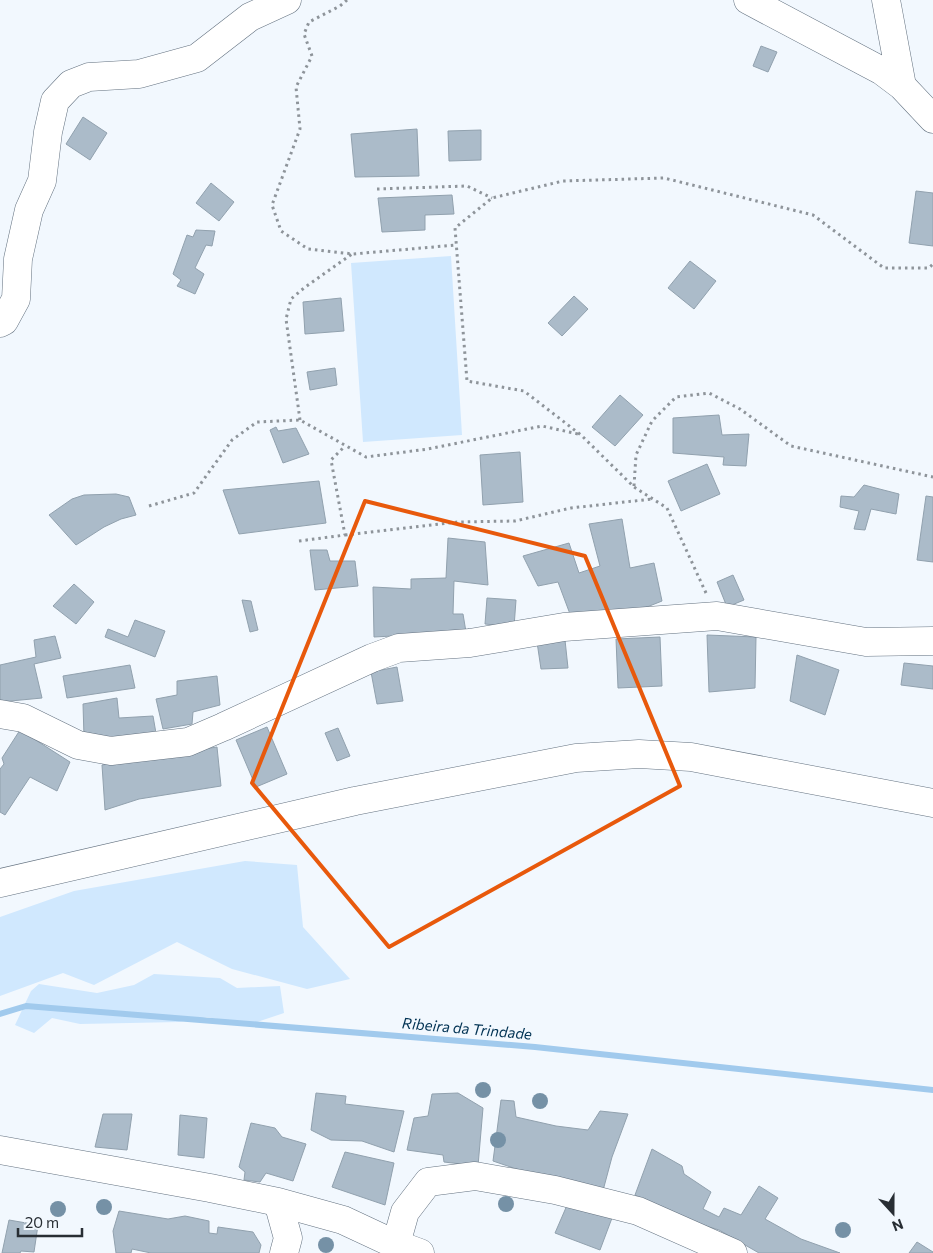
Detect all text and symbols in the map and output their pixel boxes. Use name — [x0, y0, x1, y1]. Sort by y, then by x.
water label: Ribeira da Trindade — [401, 1013, 533, 1043]
north arrow — [868, 1188, 918, 1238]
scale bar — [18, 1206, 81, 1238]
text: 20 m — [25, 1213, 59, 1231]
text: N — [890, 1216, 906, 1235]

